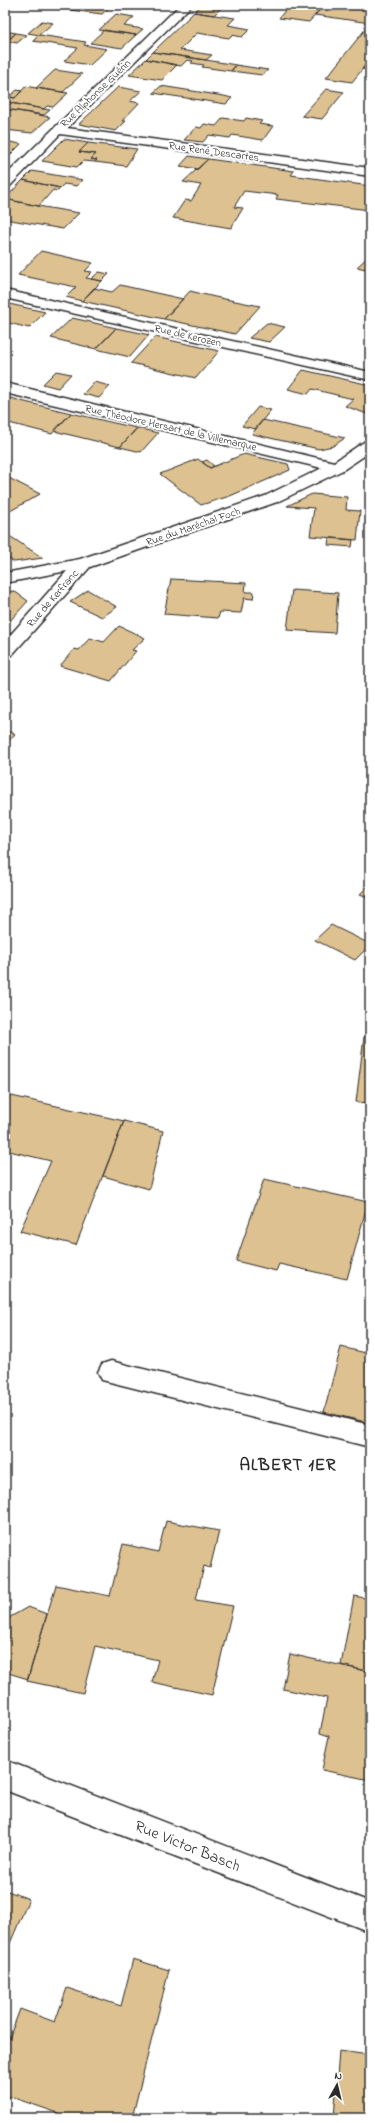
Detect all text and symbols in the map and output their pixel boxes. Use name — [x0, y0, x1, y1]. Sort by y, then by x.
street label: Rue Alphonse Guérin — [57, 56, 135, 132]
street label: Rue René Descartes — [168, 138, 261, 166]
street label: Rue de Kerozen — [153, 321, 223, 351]
street label: Rue Théodore Hersart de la Villemarque — [83, 400, 258, 456]
street label: Rue du Maréchal Foch — [144, 503, 243, 551]
street label: Rue de Kerfranc — [23, 566, 82, 631]
district label: ALBERT 1ER — [239, 1453, 337, 1478]
street label: Rue Victor Basch — [131, 1815, 244, 1879]
north arrow — [317, 2065, 357, 2105]
text: N — [333, 2068, 343, 2085]

